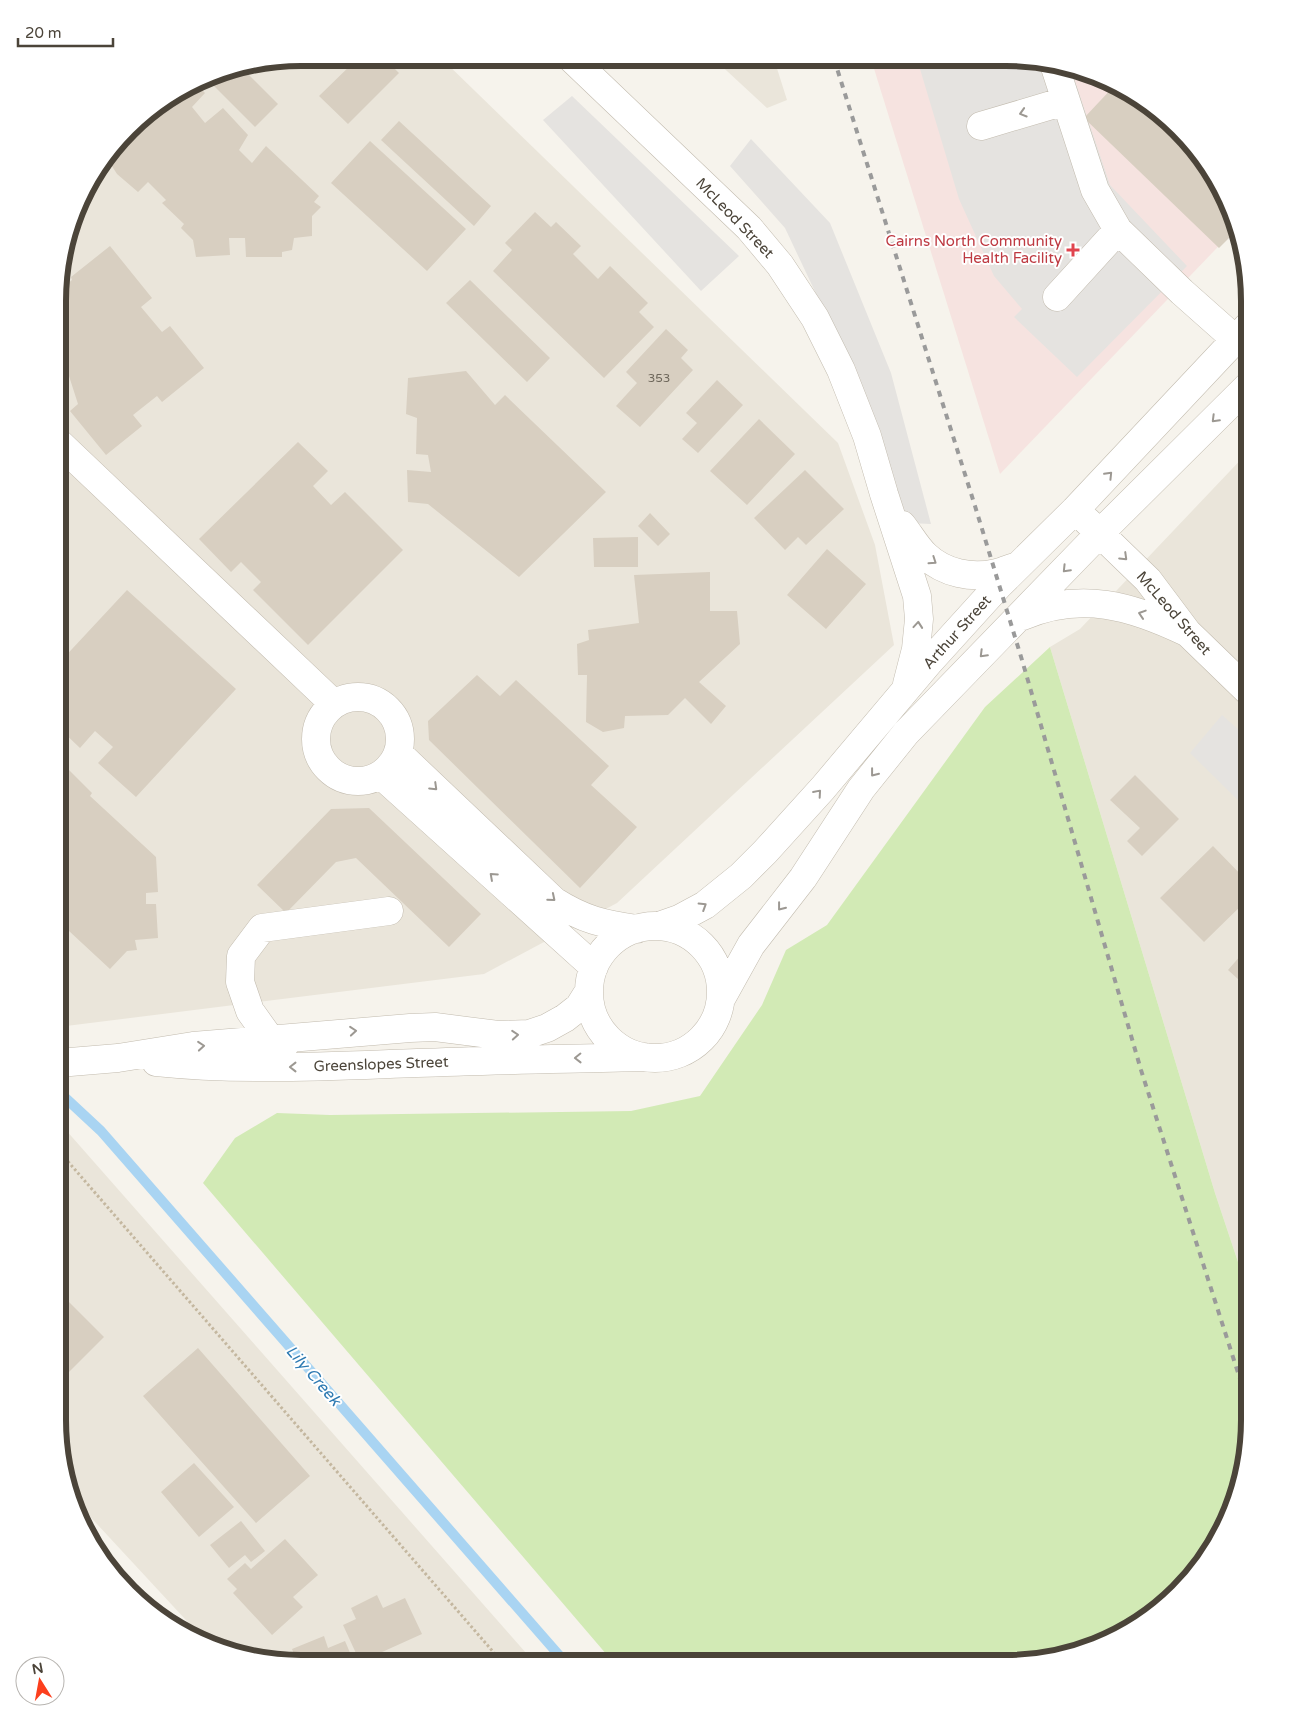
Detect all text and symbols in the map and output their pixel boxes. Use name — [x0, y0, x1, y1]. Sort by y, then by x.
scale bar — [18, 15, 112, 47]
text: 20 m — [25, 24, 62, 42]
one-way arrow — [1020, 108, 1028, 118]
street label: McLeod Street — [692, 174, 778, 262]
place label: Cairns North Community Health Facility — [885, 232, 1062, 267]
marker: Cairns North Community Health Facility — [1066, 243, 1080, 257]
house number: 353 — [648, 371, 670, 385]
one-way arrow — [1212, 413, 1221, 422]
one-way arrow — [1103, 471, 1112, 480]
one-way arrow — [1118, 551, 1127, 560]
one-way arrow — [927, 555, 936, 564]
one-way arrow — [1063, 563, 1072, 572]
street label: McLeod Street — [1133, 568, 1215, 659]
street label: Arthur Street — [919, 591, 995, 673]
one-way arrow — [1138, 610, 1147, 620]
one-way arrow — [912, 621, 923, 629]
one-way arrow — [980, 648, 989, 657]
one-way arrow — [870, 768, 879, 777]
one-way arrow — [428, 781, 437, 790]
one-way arrow — [813, 790, 821, 799]
one-way arrow — [490, 873, 499, 882]
one-way arrow — [546, 893, 555, 902]
one-way arrow — [778, 901, 786, 910]
one-way arrow — [697, 903, 706, 913]
one-way arrow — [349, 1026, 357, 1037]
one-way arrow — [511, 1030, 519, 1041]
one-way arrow — [197, 1040, 205, 1051]
street label: Greenslopes Street — [313, 1053, 449, 1075]
one-way arrow — [574, 1053, 582, 1064]
one-way arrow — [289, 1062, 297, 1072]
water label: Lily Creek — [282, 1341, 346, 1411]
north arrow — [15, 1656, 65, 1706]
text: N — [30, 1659, 45, 1678]

